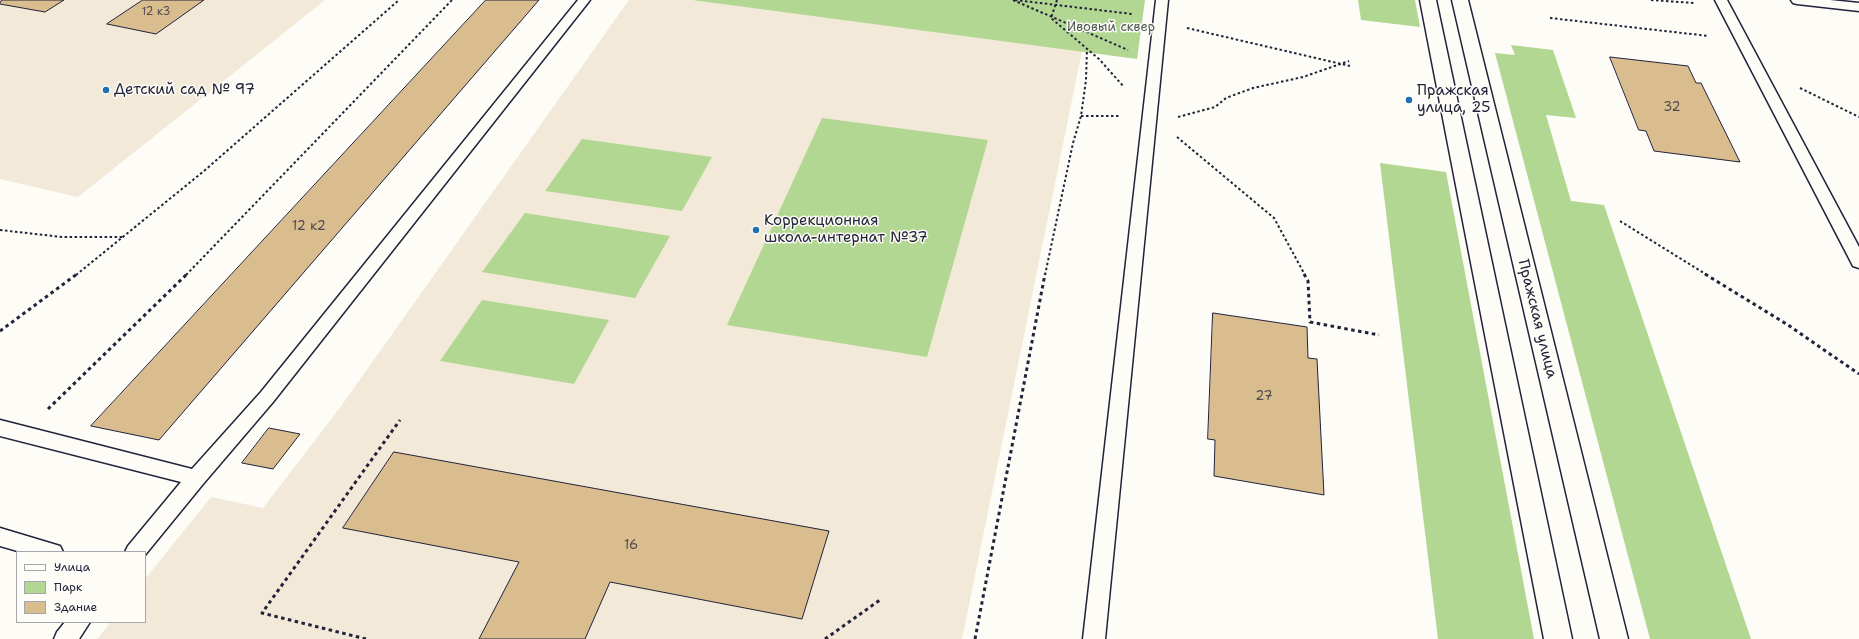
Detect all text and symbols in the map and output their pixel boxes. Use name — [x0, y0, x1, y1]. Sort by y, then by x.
house number: 12 к3 — [142, 5, 170, 19]
park label: Ивовый сквер — [1067, 20, 1155, 36]
place label: Детский сад № 97 — [114, 81, 255, 99]
place label: Пражская улица, 25 — [1417, 82, 1490, 117]
marker: Детский сад № 97 — [101, 85, 111, 95]
marker: Пражская улица, 25 — [1404, 95, 1414, 105]
house number: 32 — [1663, 100, 1681, 116]
place label: Коррекционная школа-интернат №37 — [764, 212, 928, 247]
house number: 12 к2 — [292, 219, 326, 235]
marker: Коррекционная школа-интернат №37 — [751, 225, 761, 235]
street label: Пражская улица — [1514, 258, 1560, 380]
house number: 27 — [1255, 389, 1273, 405]
house number: 16 — [624, 538, 638, 554]
legend — [16, 551, 146, 623]
text: Улица — [54, 559, 90, 575]
text: Парк — [54, 579, 82, 595]
text: Здание — [54, 599, 97, 615]

